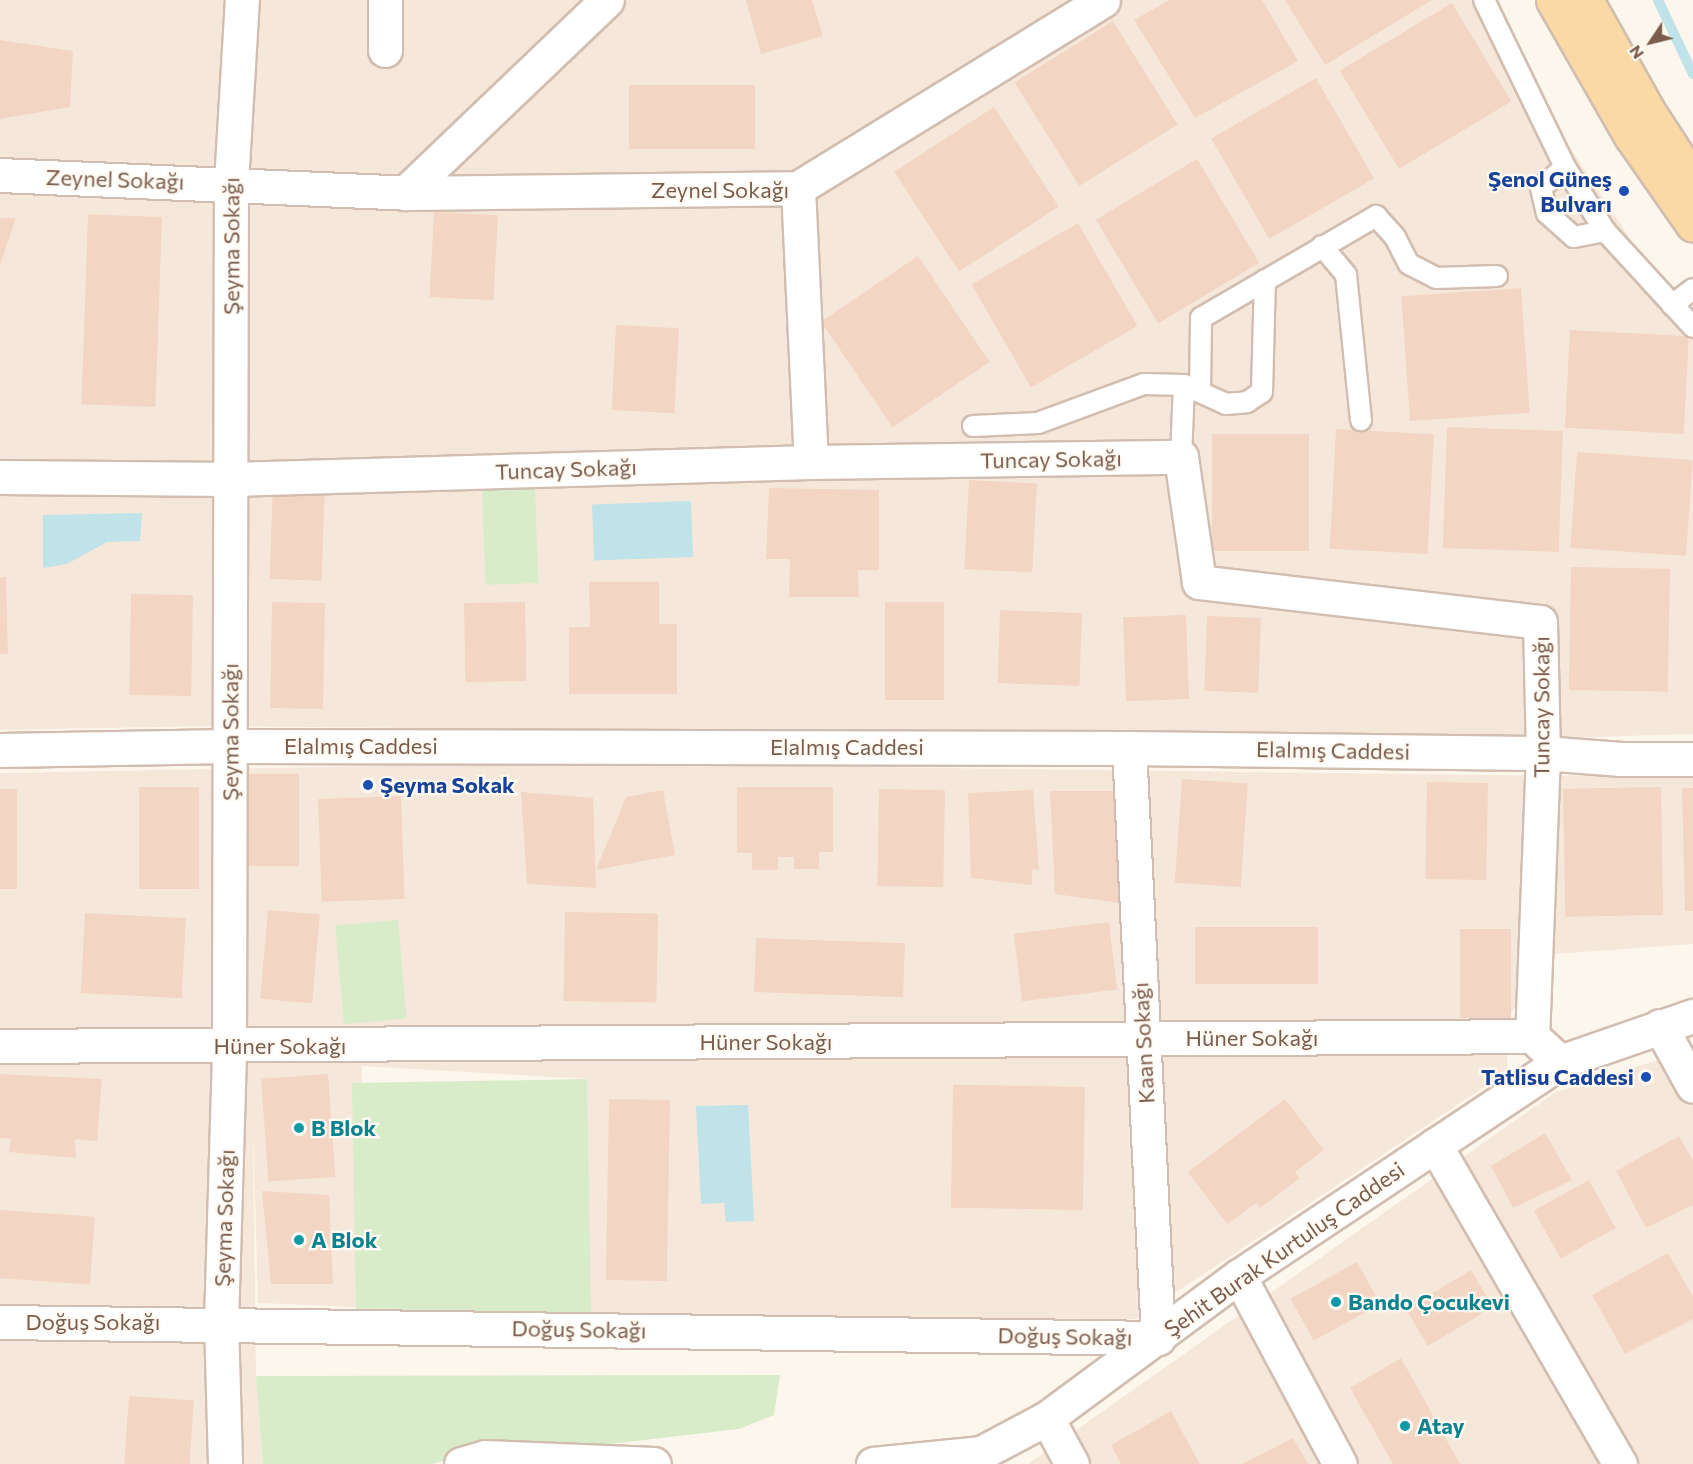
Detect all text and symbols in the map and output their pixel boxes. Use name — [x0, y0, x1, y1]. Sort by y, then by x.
north arrow — [1621, 12, 1681, 72]
text: N — [1625, 42, 1647, 63]
street label: Zeynel Sokağı — [45, 163, 185, 195]
place label: Şenol Güneş Bulvarı — [1488, 165, 1612, 216]
street label: Şeyma Sokağı — [218, 177, 244, 315]
street label: Zeynel Sokağı — [651, 177, 789, 203]
marker: Şenol Güneş Bulvarı — [1617, 184, 1631, 198]
street label: Tuncay Sokağı — [980, 445, 1122, 473]
street label: Tuncay Sokağı — [495, 453, 637, 485]
street label: Tuncay Sokağı — [1528, 636, 1554, 778]
street label: Şeyma Sokağı — [217, 663, 243, 801]
street label: Elalmış Caddesi — [284, 733, 438, 759]
street label: Elalmış Caddesi — [770, 734, 924, 760]
street label: Elalmış Caddesi — [1256, 735, 1410, 765]
place label: Şeyma Sokak — [380, 772, 515, 798]
marker: Şeyma Sokak — [361, 778, 375, 792]
street label: Kaan Sokağı — [1127, 982, 1159, 1104]
street label: Hüner Sokağı — [1185, 1025, 1319, 1051]
street label: Hüner Sokağı — [699, 1029, 833, 1055]
street label: Hüner Sokağı — [213, 1033, 347, 1059]
place label: Tatlisu Caddesi — [1481, 1064, 1634, 1090]
marker: Tatlisu Caddesi — [1639, 1070, 1653, 1084]
place label: B Blok — [311, 1115, 376, 1141]
marker: B Blok — [292, 1121, 306, 1135]
street label: Şeyma Sokağı — [208, 1149, 240, 1287]
street label: Şehit Burak Kurtuluş Caddesi — [1159, 1156, 1409, 1342]
place label: A Blok — [311, 1227, 377, 1253]
marker: A Blok — [292, 1233, 306, 1247]
place label: Bando Çocukevi — [1348, 1289, 1510, 1315]
marker: Bando Çocukevi — [1329, 1295, 1343, 1309]
street label: Doğuş Sokağı — [26, 1309, 160, 1335]
street label: Doğuş Sokağı — [511, 1315, 647, 1343]
street label: Doğuş Sokağı — [997, 1322, 1133, 1350]
place label: Atay — [1417, 1413, 1465, 1439]
marker: Atay — [1398, 1419, 1412, 1433]

